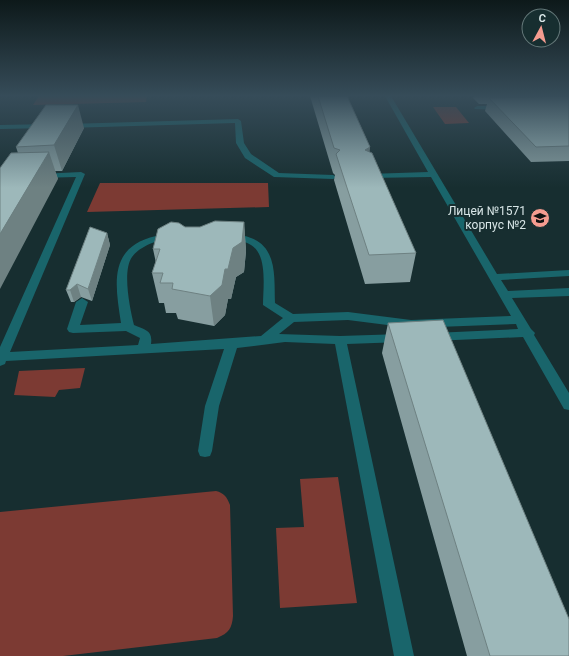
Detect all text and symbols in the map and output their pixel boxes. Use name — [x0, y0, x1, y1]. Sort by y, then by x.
north arrow — [521, 8, 561, 48]
text: С — [538, 12, 547, 25]
place label: Лицей №1571 корпус №2 — [448, 204, 526, 232]
school or university icon: Лицей №1571 корпус №2 — [529, 207, 551, 229]

